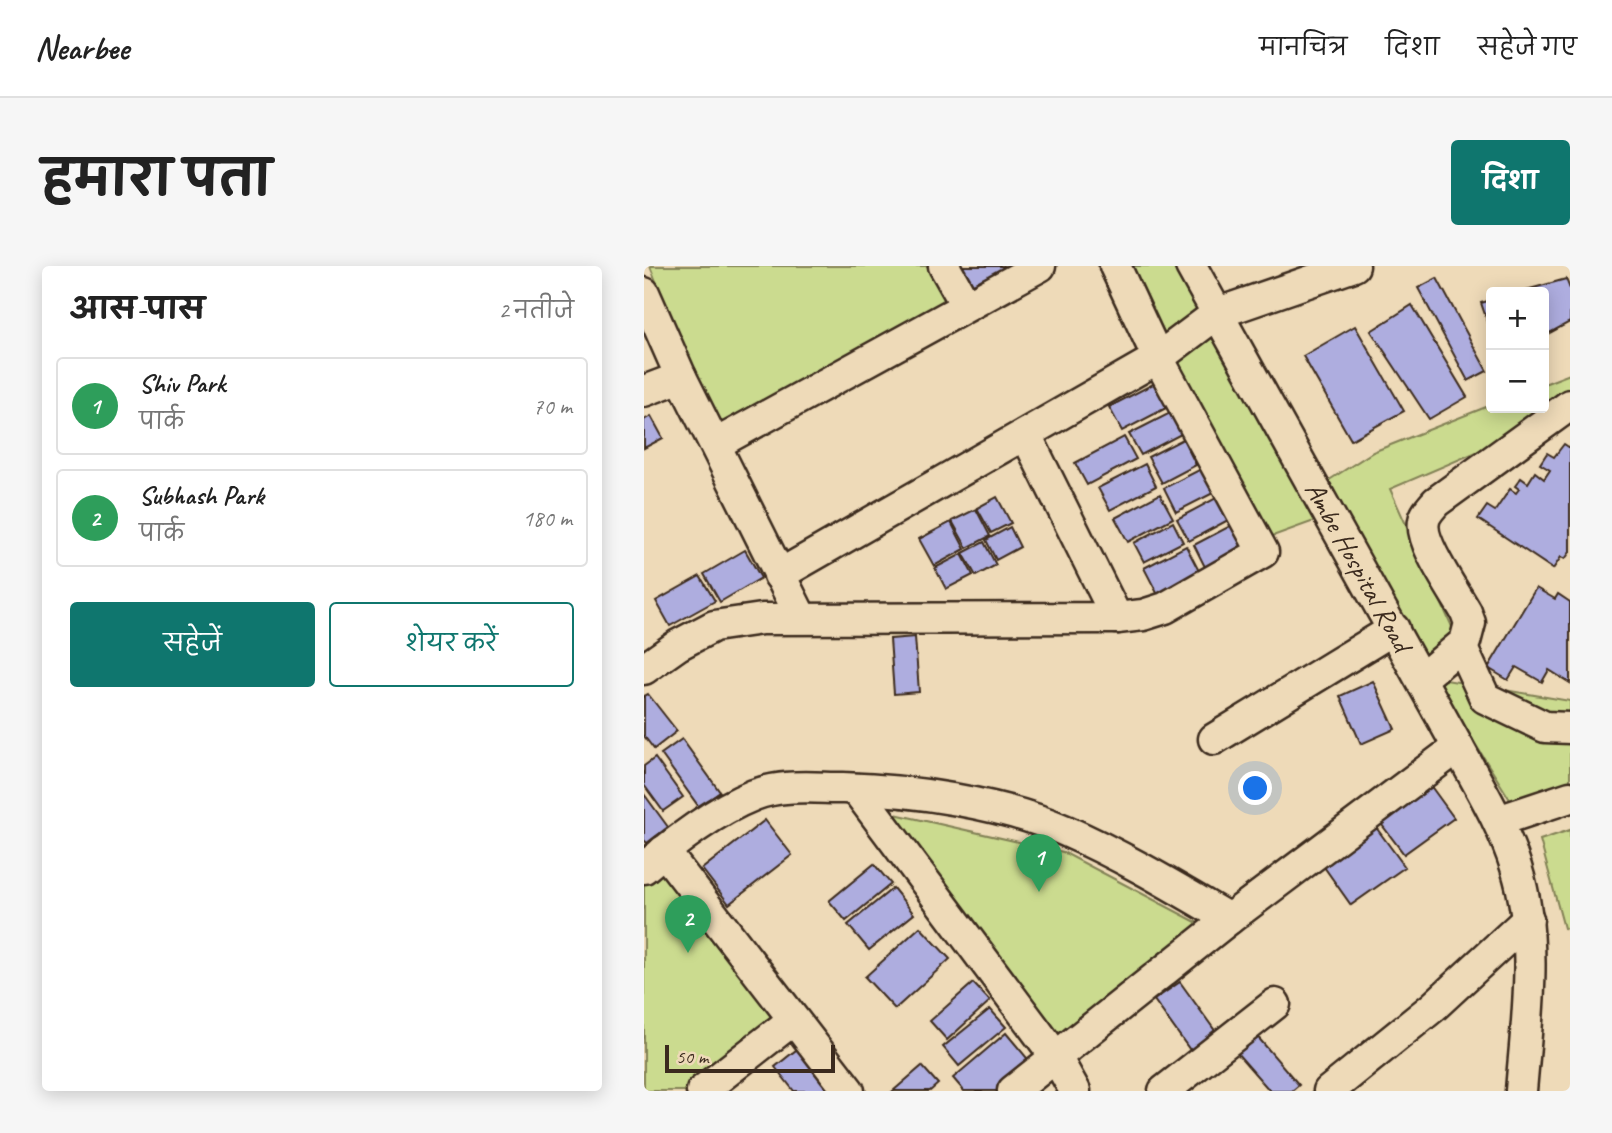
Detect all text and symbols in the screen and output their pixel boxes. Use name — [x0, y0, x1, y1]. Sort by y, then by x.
text: Nearbee — [35, 27, 129, 69]
text: मानचित्र — [1259, 32, 1347, 62]
text: दिशा — [1385, 32, 1440, 62]
text: सहेजे गए — [1478, 32, 1577, 62]
button: दिशा — [1451, 140, 1570, 225]
text: हमारा पता — [42, 148, 272, 210]
map controls — [1486, 287, 1549, 413]
button: + — [1486, 287, 1549, 350]
text: आस-पास — [70, 290, 205, 328]
text: 2 नतीजे — [498, 296, 574, 325]
button: − — [1486, 350, 1549, 413]
text: Shiv Park — [139, 367, 225, 400]
text: 1 — [90, 392, 100, 421]
text: 70 m — [533, 392, 572, 421]
text: पार्क — [139, 407, 184, 436]
street label: Ambe Hospital Road — [1297, 475, 1422, 661]
text: Subhash Park — [139, 479, 264, 512]
text: 2 — [90, 504, 100, 533]
text: 180 m — [523, 504, 572, 533]
text: पार्क — [139, 519, 184, 548]
button: सहेजें — [70, 602, 315, 687]
button: शेयर करें — [329, 602, 574, 687]
your location — [1238, 771, 1272, 805]
pin: 1 — [1016, 834, 1062, 892]
pin: 2 — [665, 895, 711, 953]
scale bar — [665, 1042, 835, 1074]
text: 50 m — [676, 1045, 708, 1069]

